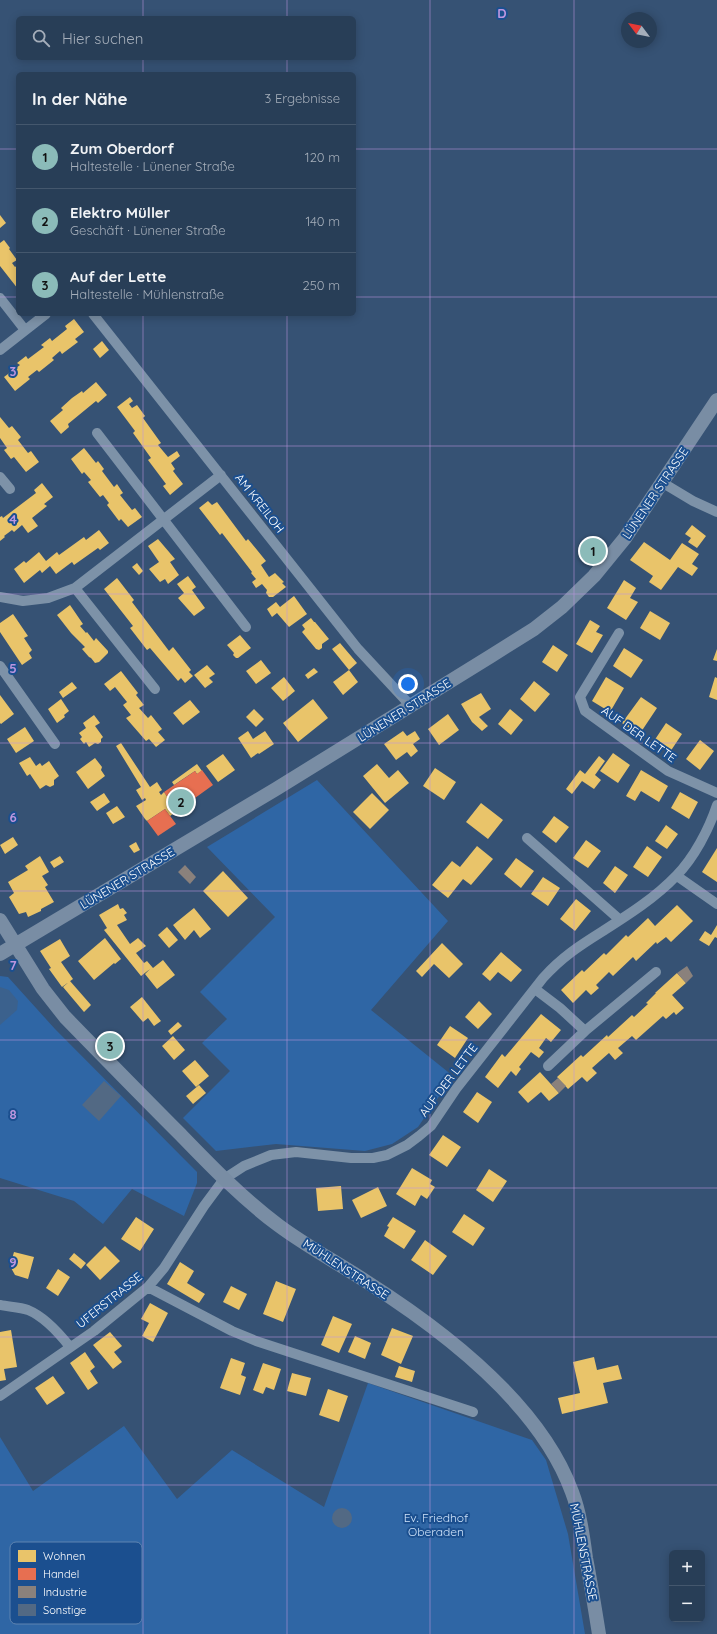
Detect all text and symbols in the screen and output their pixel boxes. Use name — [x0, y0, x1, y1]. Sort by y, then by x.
text: D — [497, 5, 507, 21]
north arrow — [621, 12, 657, 48]
search box — [16, 16, 356, 60]
icon: search — [30, 27, 52, 49]
text: Hier suchen — [62, 29, 143, 48]
text: In der Nähe — [32, 88, 128, 109]
text: 3 Ergebnisse — [265, 90, 340, 106]
text: Zum Oberdorf — [70, 139, 174, 158]
text: 1 — [42, 149, 48, 165]
text: 120 m — [305, 149, 340, 165]
text: Haltestelle · Lünener Straße — [70, 158, 235, 174]
text: Elektro Müller — [70, 203, 170, 222]
text: 2 — [41, 213, 49, 229]
text: 140 m — [305, 213, 340, 229]
text: Geschäft · Lünener Straße — [70, 222, 225, 238]
text: Auf der Lette — [70, 267, 166, 286]
text: 3 — [42, 277, 48, 293]
text: 250 m — [303, 277, 340, 293]
text: Haltestelle · Mühlenstraße — [70, 286, 224, 302]
text: 3 — [10, 363, 17, 379]
street label: LÜNENER STRASSE — [619, 444, 691, 542]
street label: AM KREILOH — [232, 470, 288, 536]
text: 4 — [9, 511, 17, 527]
pin: 1 — [580, 536, 606, 566]
text: 5 — [9, 660, 17, 676]
your location — [398, 674, 418, 694]
street label: LÜNENER STRASSE — [355, 675, 454, 745]
street label: AUF DER LETTE — [599, 703, 679, 765]
pin: 2 — [168, 787, 194, 817]
text: 6 — [9, 809, 17, 825]
street label: LÜNENER STRASSE — [77, 844, 177, 912]
text: 7 — [9, 957, 17, 973]
pin: 3 — [97, 1031, 123, 1061]
street label: AUF DER LETTE — [416, 1040, 481, 1120]
text: 8 — [9, 1106, 17, 1122]
street label: MÜHLENSTRASSE — [300, 1236, 392, 1302]
text: 9 — [9, 1254, 17, 1270]
street label: UFERSTRASSE — [73, 1269, 145, 1331]
street label: MÜHLENSTRASSE — [567, 1502, 601, 1602]
park label: Ev. Friedhof Oberaden — [404, 1510, 469, 1539]
legend — [10, 1542, 142, 1624]
text: Wohnen — [43, 1549, 85, 1563]
map controls — [669, 1550, 705, 1622]
button: + — [669, 1550, 705, 1586]
text: Handel — [43, 1567, 79, 1581]
text: Industrie — [43, 1585, 87, 1599]
button: − — [669, 1586, 705, 1622]
text: Sonstige — [43, 1603, 86, 1617]

